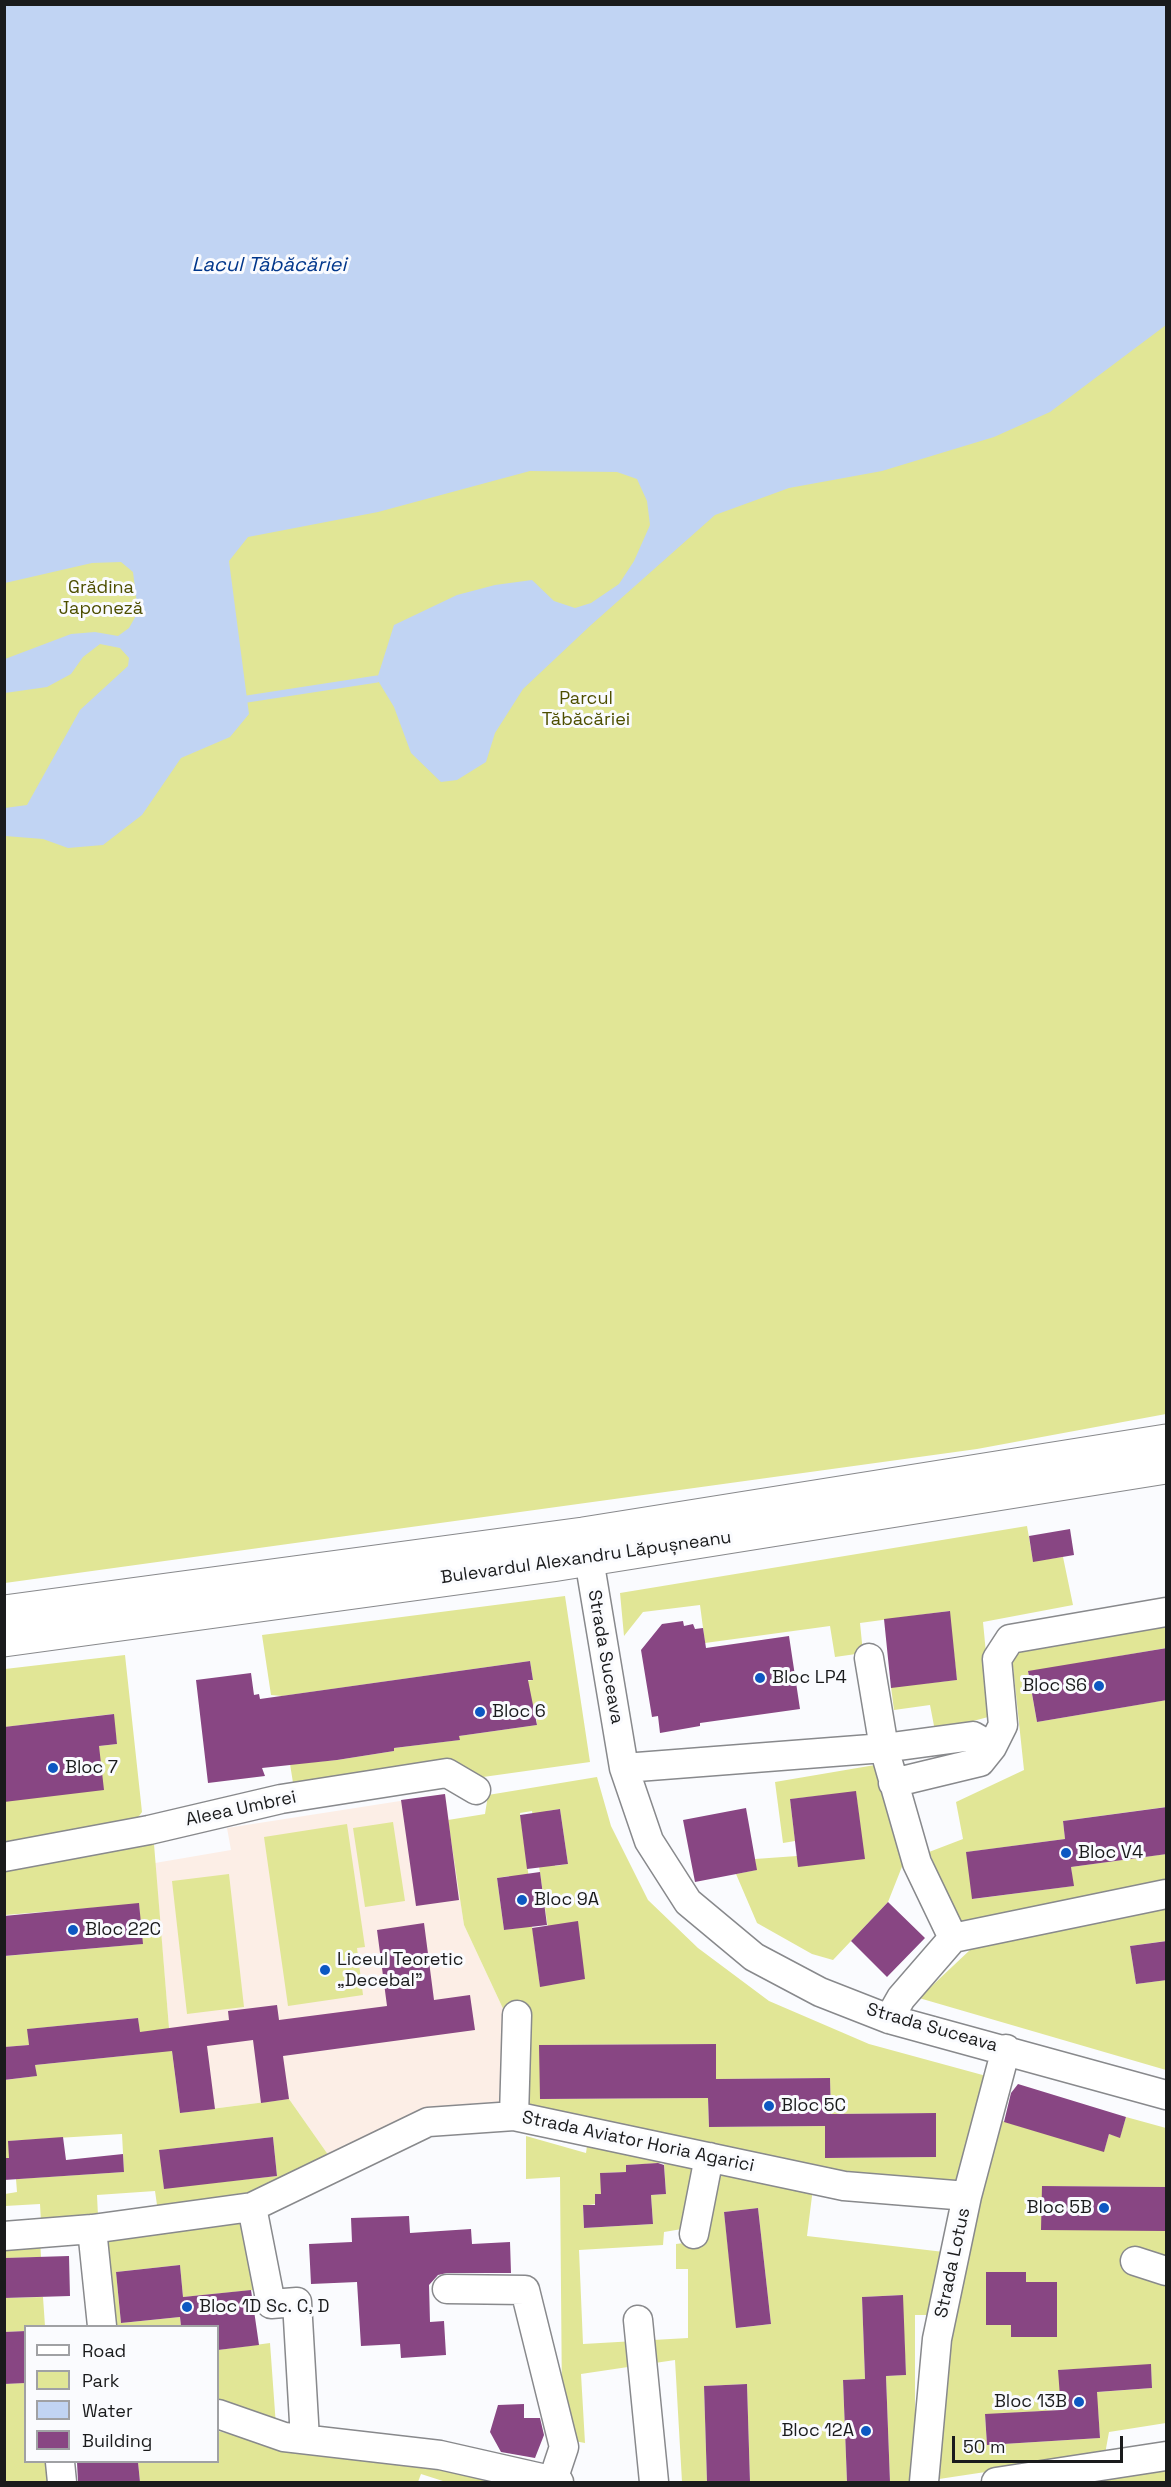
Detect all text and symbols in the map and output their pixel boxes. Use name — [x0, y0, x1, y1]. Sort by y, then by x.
water label: Lacul Tăbăcăriei — [192, 254, 346, 278]
park label: Grădina Japoneză — [59, 577, 143, 620]
park label: Parcul Tăbăcăriei — [542, 688, 630, 730]
street label: Bulevardul Alexandru Lăpușneanu — [439, 1527, 733, 1589]
street label: Strada Suceava — [583, 1588, 627, 1726]
place label: Bloc LP4 — [772, 1667, 847, 1689]
marker: Bloc LP4 — [753, 1671, 767, 1685]
place label: Bloc S6 — [1022, 1675, 1087, 1697]
marker: Bloc S6 — [1092, 1679, 1106, 1693]
place label: Bloc 6 — [492, 1701, 546, 1723]
marker: Bloc 6 — [473, 1705, 487, 1719]
place label: Bloc 7 — [65, 1757, 118, 1779]
marker: Bloc 7 — [46, 1761, 60, 1775]
street label: Aleea Umbrei — [184, 1787, 298, 1831]
place label: Bloc V4 — [1078, 1842, 1143, 1864]
marker: Bloc V4 — [1059, 1846, 1073, 1860]
place label: Bloc 9A — [534, 1889, 599, 1911]
marker: Bloc 9A — [515, 1893, 529, 1907]
place label: Bloc 22C — [85, 1919, 161, 1941]
marker: Bloc 22C — [66, 1923, 80, 1937]
place label: Liceul Teoretic „Decebal” — [337, 1949, 463, 1992]
marker: Liceul Teoretic „Decebal” — [318, 1963, 332, 1977]
street label: Strada Suceava — [864, 1999, 1000, 2057]
place label: Bloc 5C — [781, 2095, 846, 2117]
marker: Bloc 5C — [762, 2099, 776, 2113]
street label: Strada Aviator Horia Agarici — [520, 2107, 756, 2177]
place label: Bloc 5B — [1026, 2197, 1092, 2219]
marker: Bloc 5B — [1097, 2201, 1111, 2215]
street label: Strada Lotus — [931, 2206, 975, 2320]
place label: Bloc 1D Sc. C, D — [199, 2296, 329, 2318]
marker: Bloc 1D Sc. C, D — [180, 2300, 194, 2314]
legend — [24, 2325, 219, 2463]
text: Road — [82, 2339, 126, 2362]
text: Park — [82, 2369, 119, 2392]
place label: Bloc 13B — [994, 2391, 1067, 2413]
marker: Bloc 13B — [1072, 2395, 1086, 2409]
text: Water — [82, 2399, 133, 2422]
place label: Bloc 12A — [781, 2420, 854, 2442]
marker: Bloc 12A — [859, 2424, 873, 2438]
scale bar — [955, 2424, 1126, 2462]
text: Building — [82, 2429, 152, 2452]
text: 50 m — [963, 2435, 1005, 2458]

